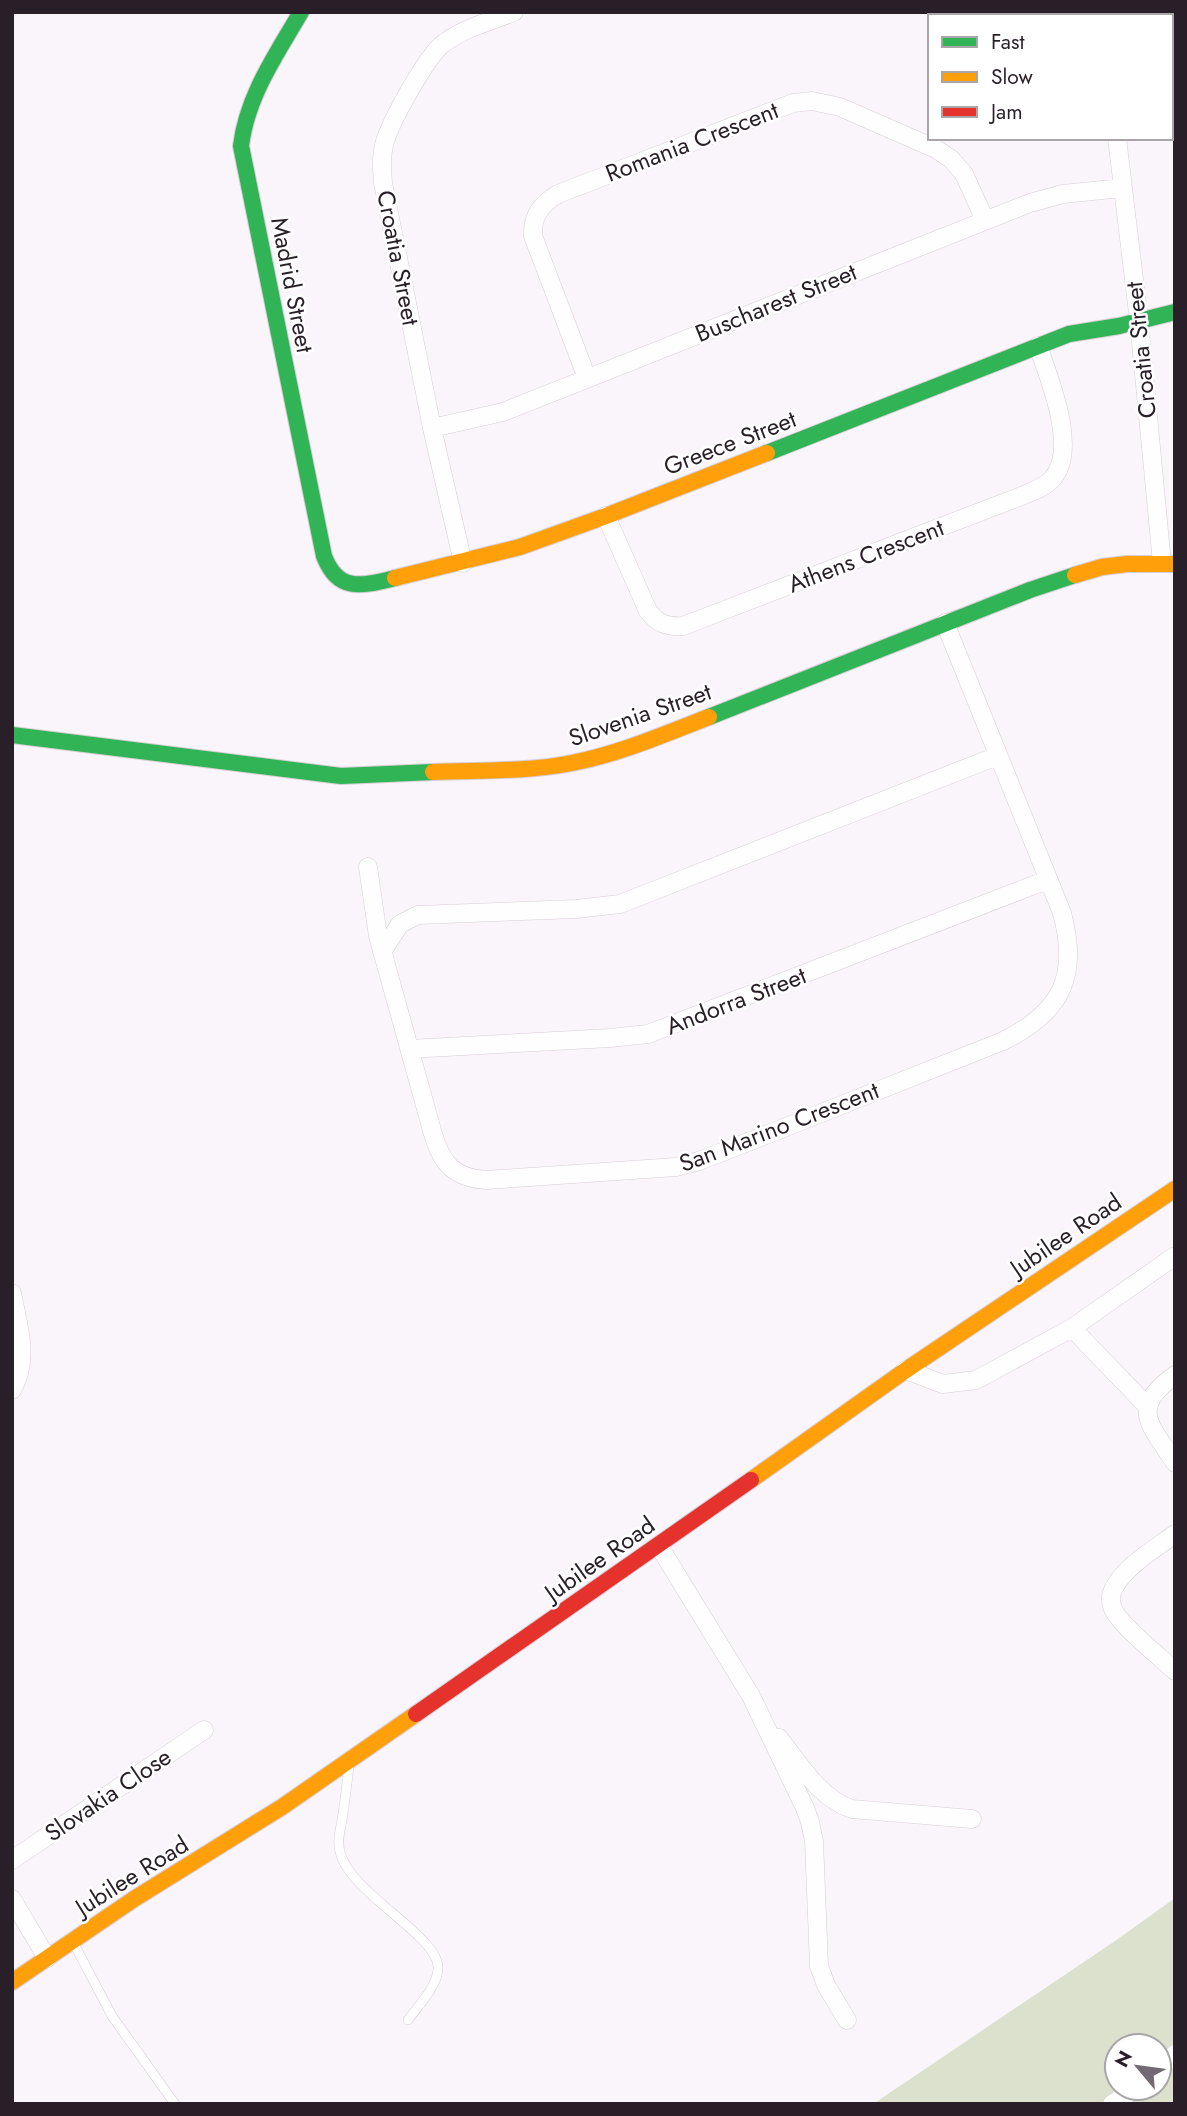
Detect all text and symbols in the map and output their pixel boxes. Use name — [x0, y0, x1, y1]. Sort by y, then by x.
legend — [928, 14, 1173, 140]
text: Fast — [991, 27, 1024, 57]
text: Slow — [991, 62, 1033, 92]
street label: Romania Crescent — [600, 92, 784, 191]
text: Jam — [988, 97, 1023, 127]
street label: Croatia Street — [368, 187, 429, 329]
street label: Madrid Street — [262, 214, 323, 356]
street label: Buscharest Street — [690, 254, 862, 351]
street label: Croatia Street — [1116, 280, 1165, 420]
street label: Greece Street — [658, 401, 801, 484]
street label: Athens Crescent — [783, 510, 949, 601]
street label: Slovenia Street — [564, 674, 716, 755]
street label: Andorra Street — [661, 958, 811, 1043]
street label: San Marino Crescent — [674, 1072, 884, 1181]
street label: Jubilee Road — [1001, 1184, 1128, 1286]
street label: Jubilee Road — [535, 1508, 662, 1611]
street label: Slovakia Close — [37, 1739, 178, 1850]
street label: Jubilee Road — [66, 1827, 195, 1926]
north arrow — [1103, 2032, 1173, 2102]
text: N — [1108, 2046, 1139, 2072]

